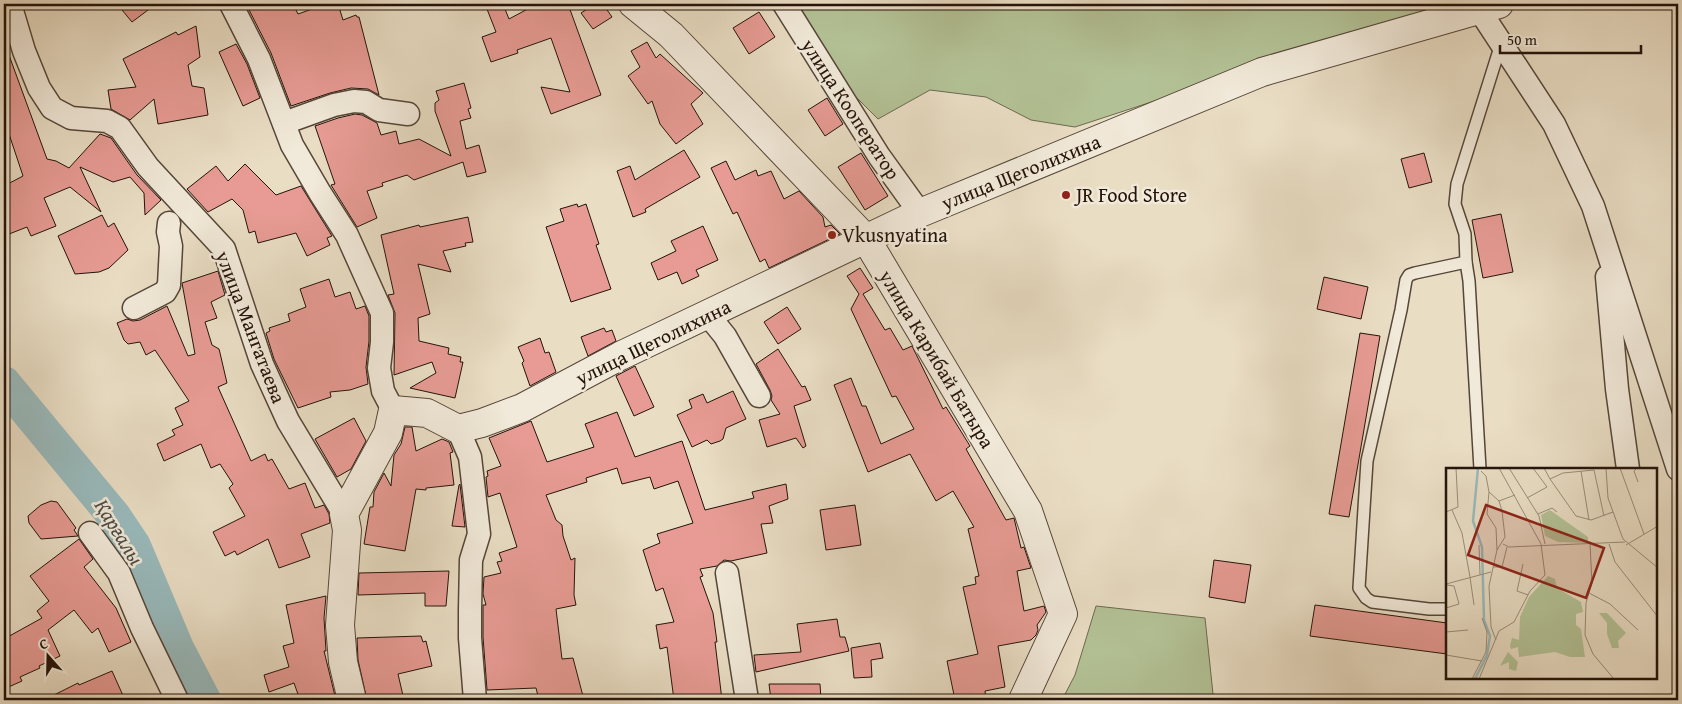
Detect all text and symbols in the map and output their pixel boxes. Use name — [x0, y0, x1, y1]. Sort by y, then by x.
scale bar — [1500, 22, 1641, 54]
text: 50 m — [1507, 29, 1538, 50]
street label: улица Кооператор — [794, 32, 908, 185]
street label: улица Щеголихина — [936, 126, 1105, 217]
place label: JR Food Store — [1073, 180, 1187, 209]
marker: JR Food Store — [1060, 189, 1072, 201]
place label: Vkusnyatina — [842, 220, 948, 249]
marker: Vkusnyatina — [826, 229, 838, 241]
street label: улица Мангатаева — [209, 246, 294, 408]
street label: улица Карибай Батыра — [872, 263, 1003, 454]
street label: улица Щеголихина — [569, 291, 736, 392]
inset map — [1446, 468, 1657, 679]
water label: Қарғалы — [87, 492, 152, 571]
north arrow — [22, 632, 72, 682]
text: С — [36, 633, 51, 655]

